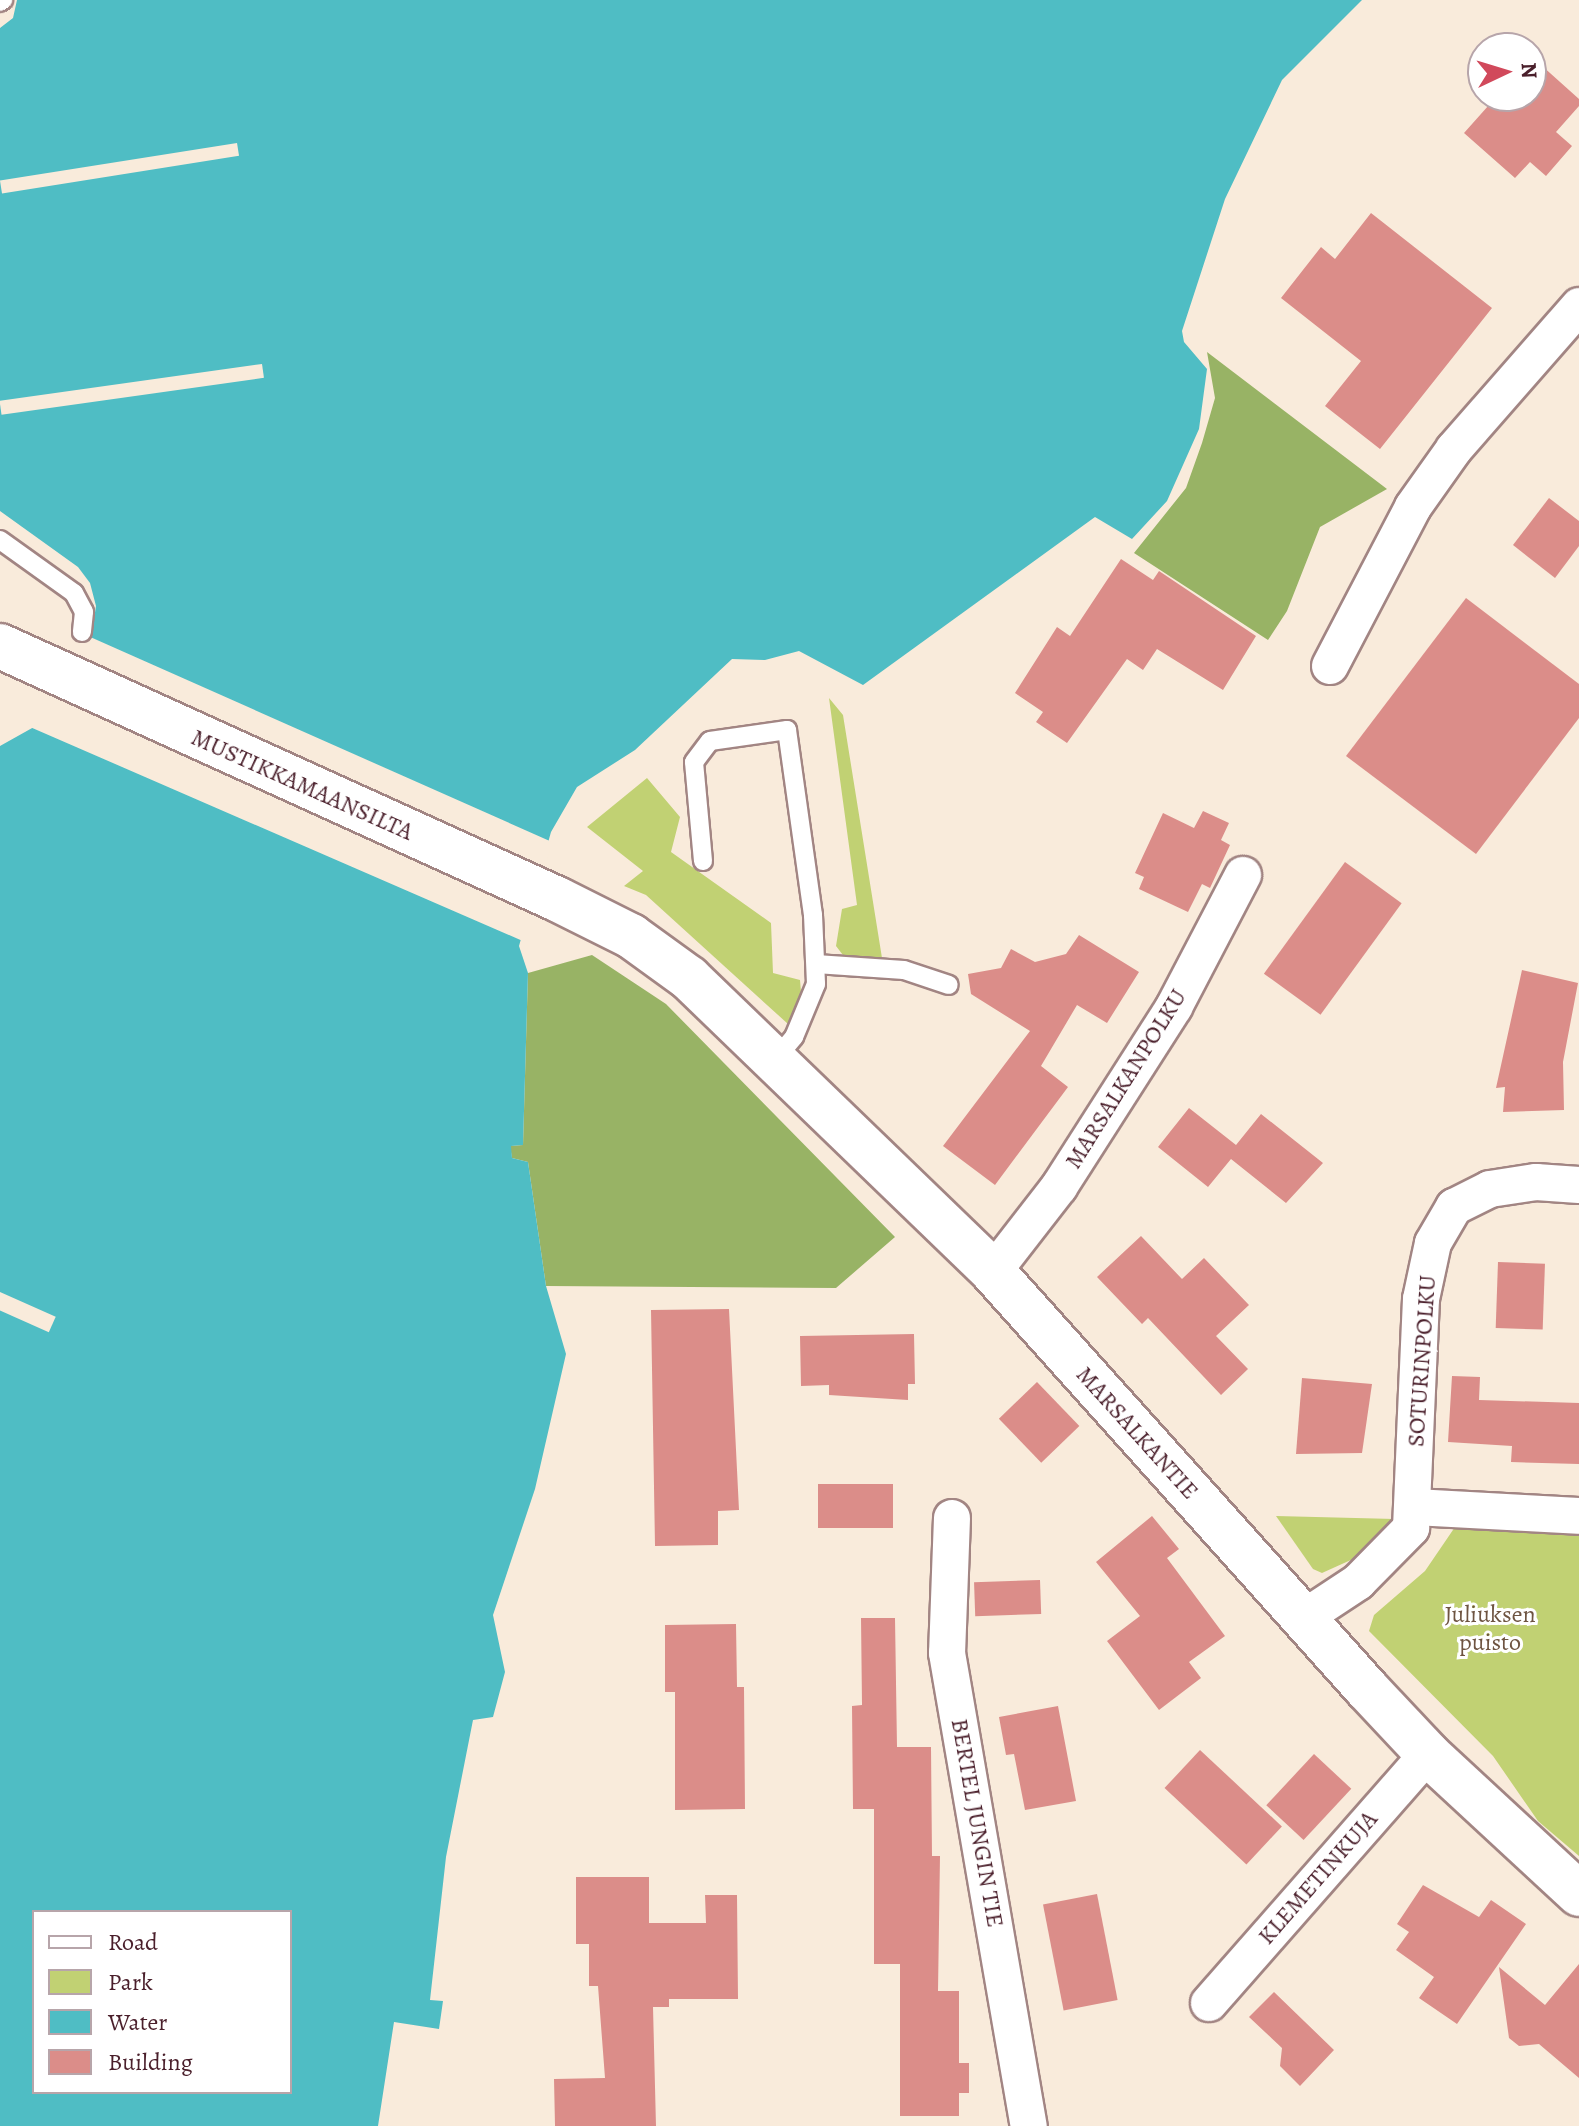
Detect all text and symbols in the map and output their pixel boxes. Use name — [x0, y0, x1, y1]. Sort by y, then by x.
north arrow — [1467, 32, 1547, 112]
text: N — [1513, 61, 1544, 80]
street label: MUSTIKKAMAANSILTA — [187, 723, 417, 847]
street label: MARSALKANPOLKU — [1059, 984, 1193, 1174]
street label: SOTURINPOLKU — [1402, 1274, 1442, 1448]
street label: MARSALKANTIE — [1070, 1361, 1204, 1505]
park label: Juliuksen puisto — [1444, 1601, 1536, 1657]
street label: BERTEL JUNGIN TIE — [944, 1716, 1010, 1930]
street label: KLEMETINKUJA — [1252, 1805, 1384, 1951]
legend — [32, 1910, 292, 2094]
text: Road — [108, 1926, 158, 1958]
text: Park — [108, 1966, 153, 1998]
text: Water — [108, 2006, 168, 2038]
text: Building — [108, 2046, 193, 2078]

